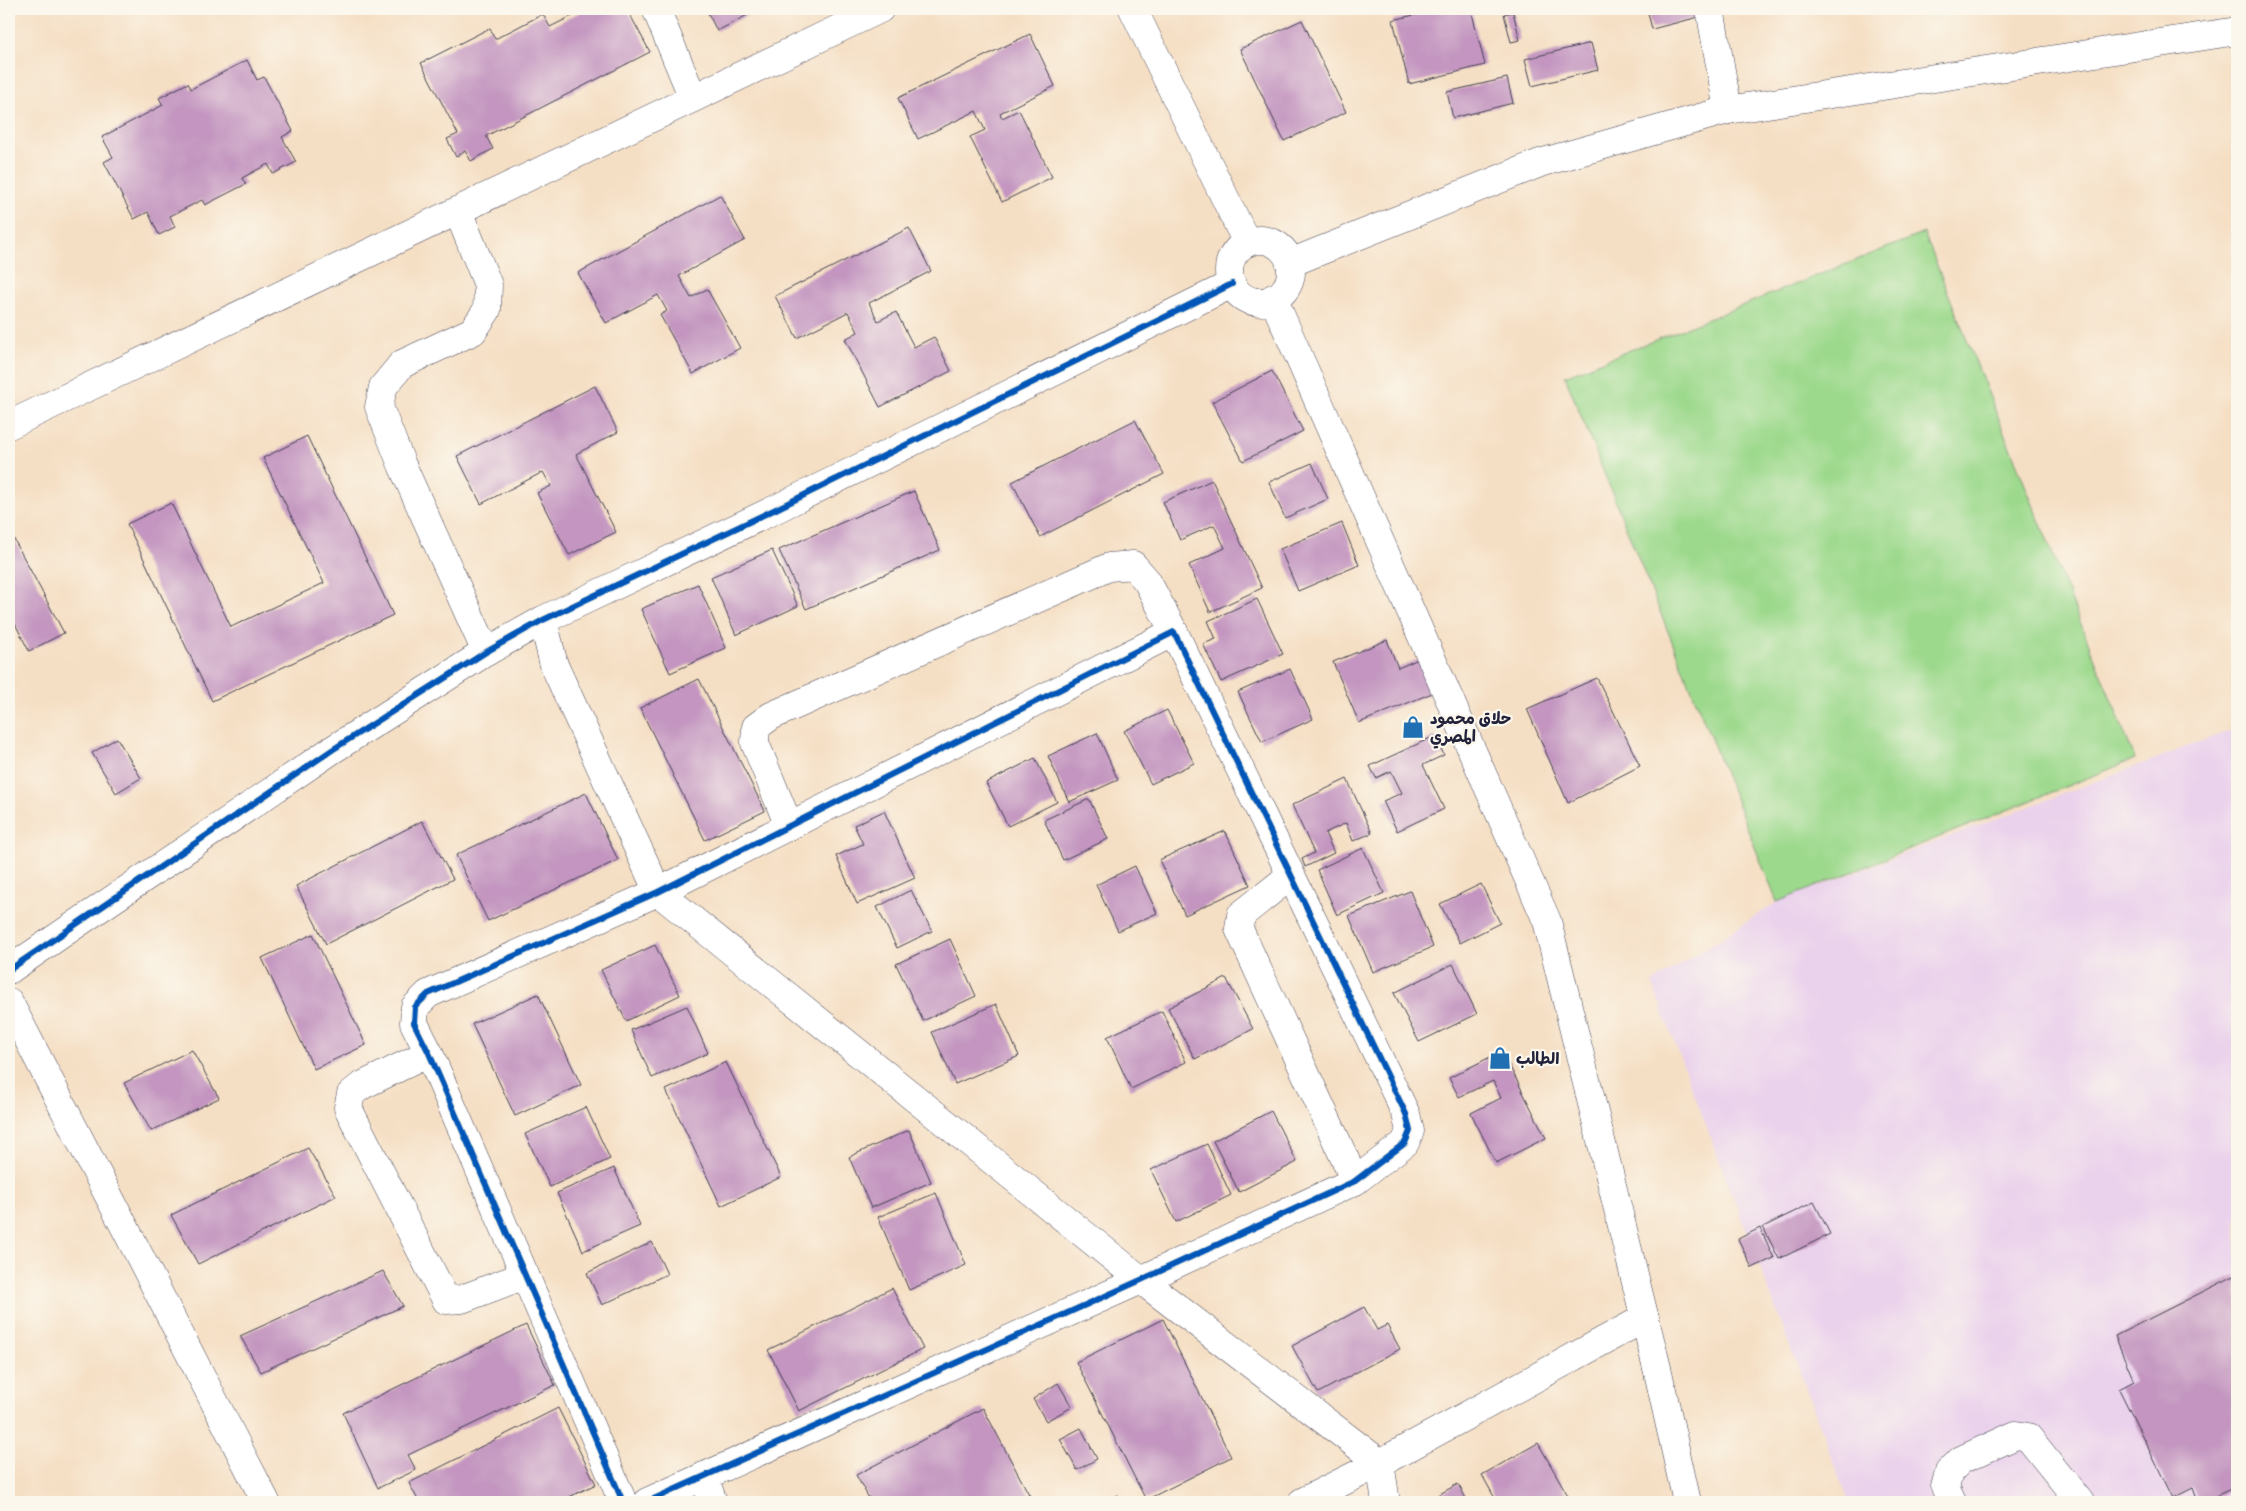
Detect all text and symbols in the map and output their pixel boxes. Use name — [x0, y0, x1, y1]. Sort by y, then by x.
place label: حلاق محمود المصري — [1430, 708, 1511, 750]
shop icon: حلاق محمود المصري — [1400, 714, 1426, 740]
shop icon: الطالب — [1487, 1045, 1513, 1071]
place label: الطالب — [1516, 1048, 1559, 1072]

